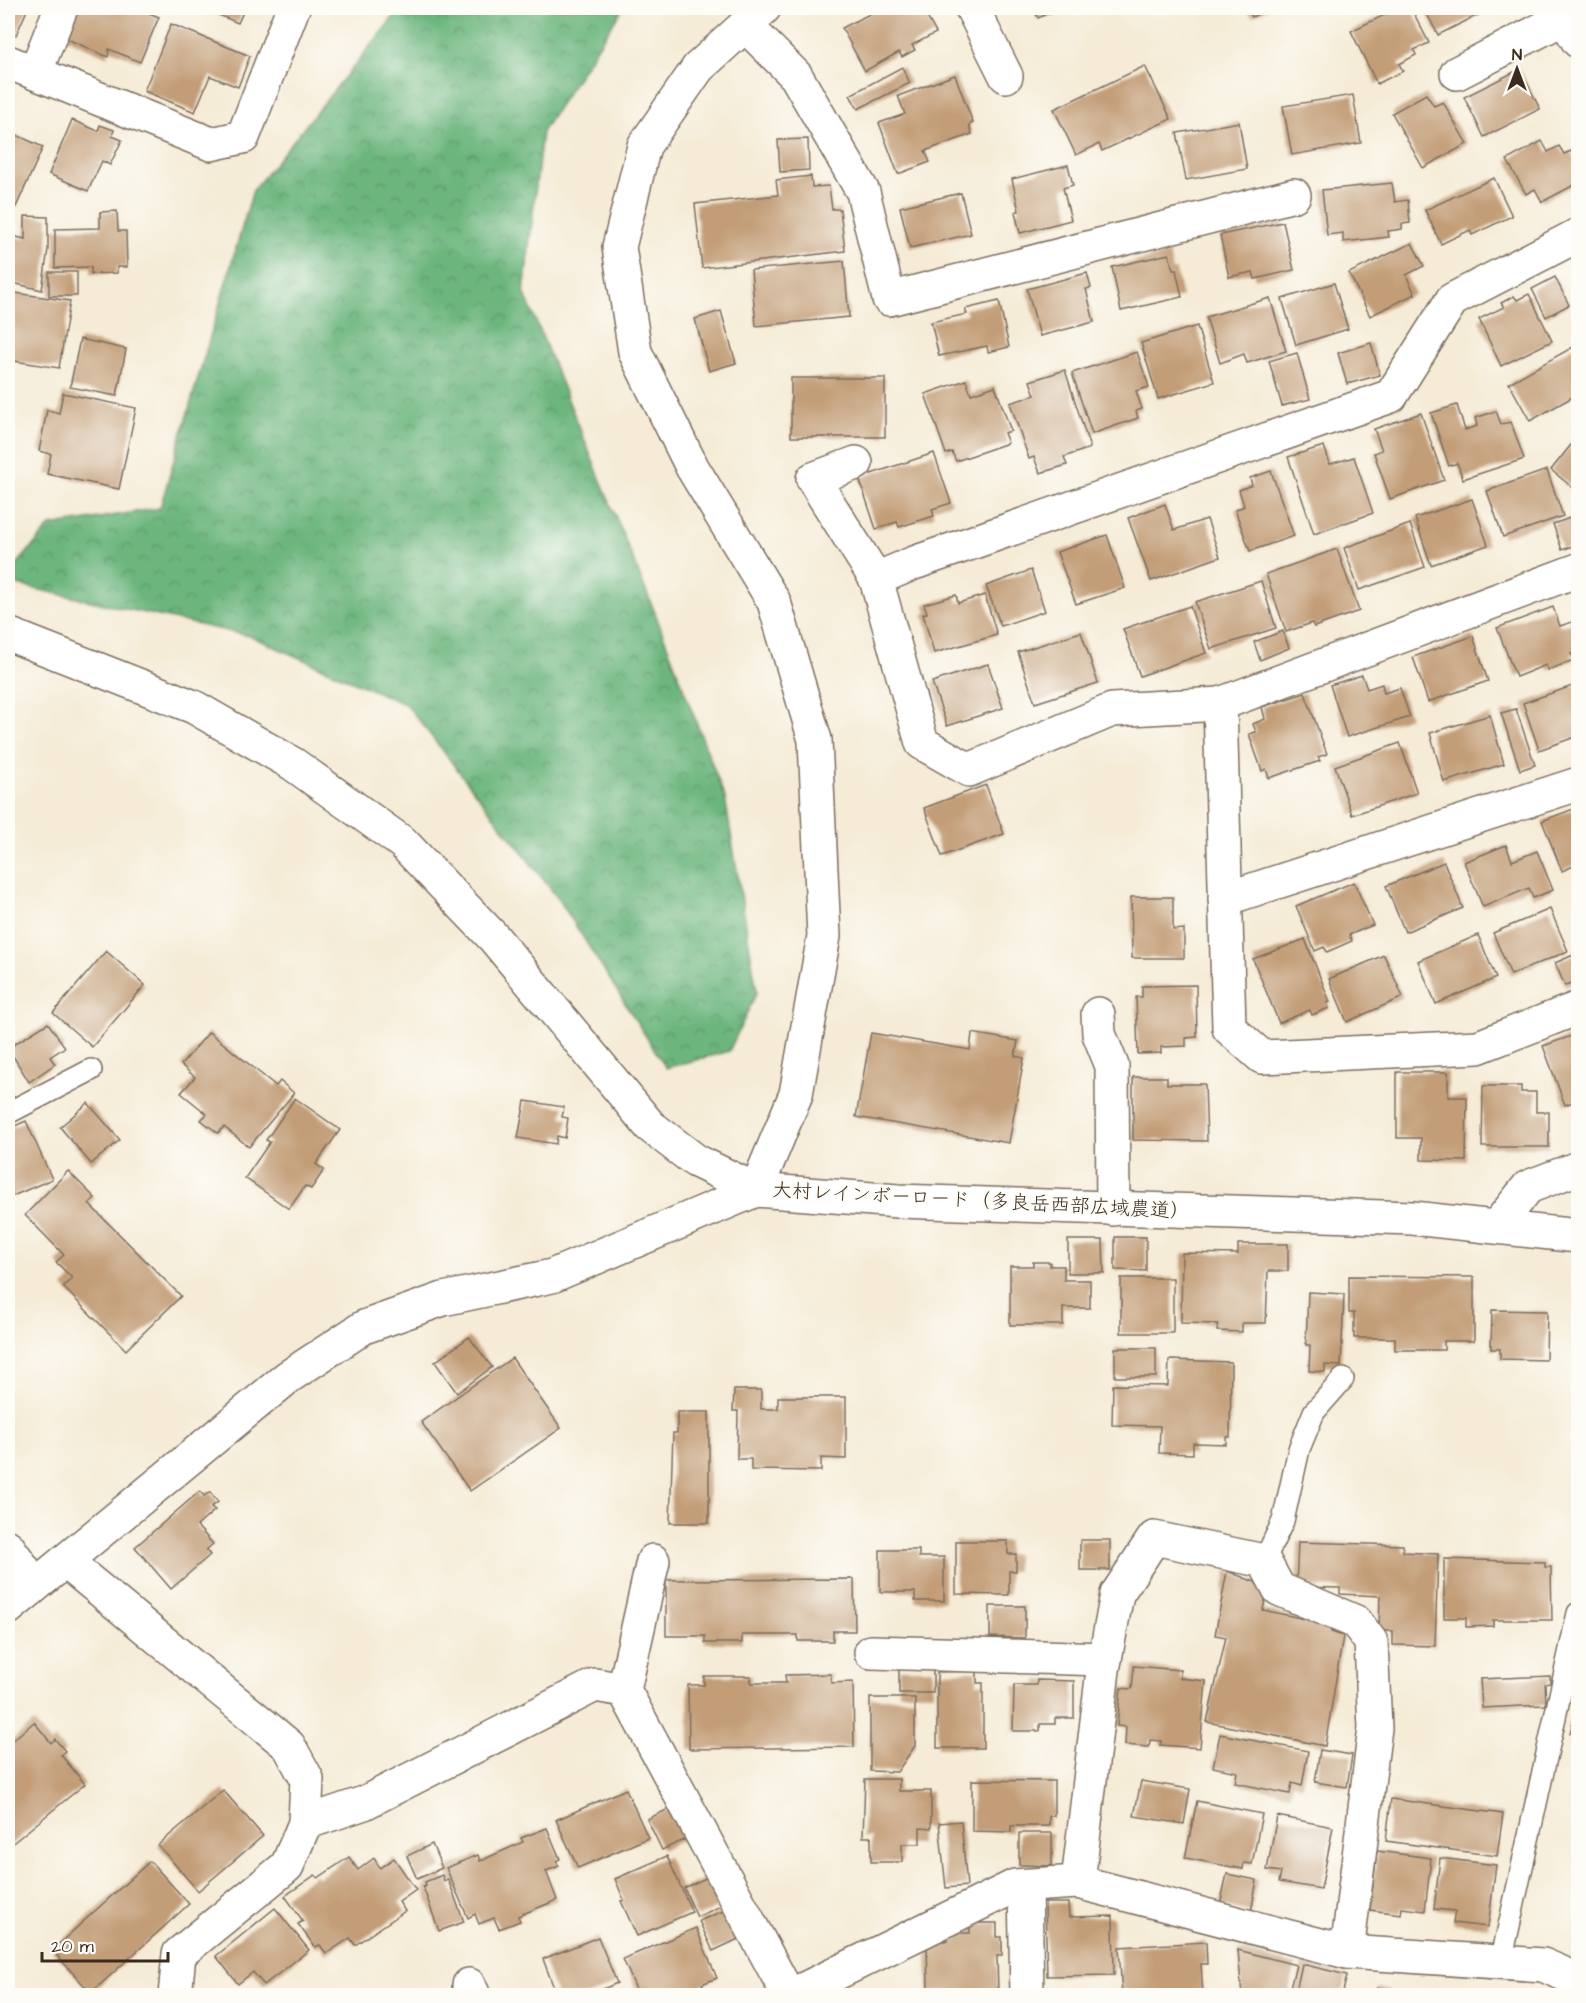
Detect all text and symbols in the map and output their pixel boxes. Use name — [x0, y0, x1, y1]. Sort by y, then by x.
north arrow — [1487, 39, 1547, 99]
text: N — [1512, 44, 1522, 66]
street label: 大村レインボーロード（多良岳西部広域農道） — [771, 1176, 1191, 1226]
scale bar — [42, 1925, 168, 1963]
text: 20 m — [51, 1934, 94, 1959]

